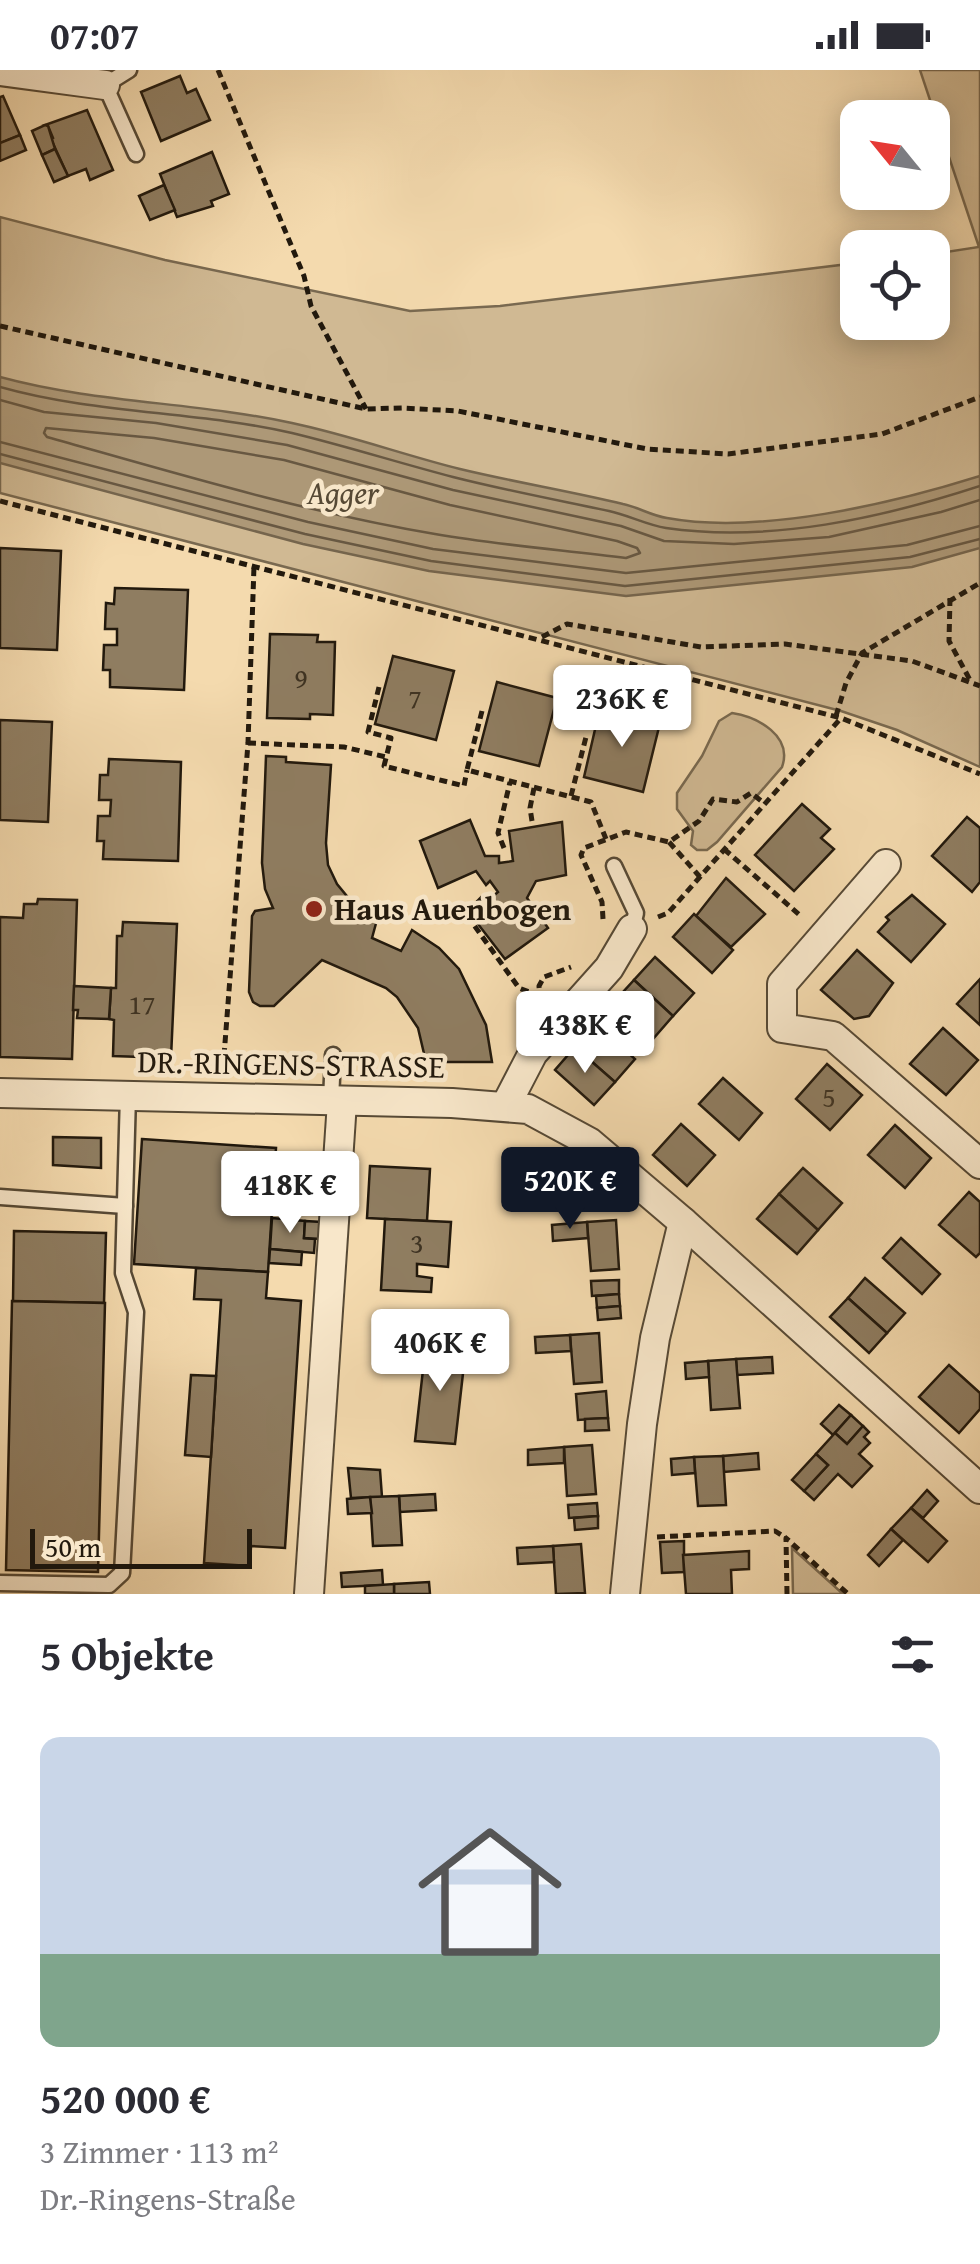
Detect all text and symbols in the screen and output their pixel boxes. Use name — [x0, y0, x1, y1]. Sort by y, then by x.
text: 07:07 — [50, 7, 140, 63]
north arrow — [840, 100, 950, 210]
map controls — [840, 100, 950, 340]
button: locate — [840, 230, 950, 340]
park label: Agger — [306, 469, 380, 516]
house number: 9 — [294, 657, 308, 698]
pin: 236K € — [541, 665, 703, 750]
text: 236K € — [575, 674, 669, 721]
house number: 7 — [408, 677, 422, 718]
place label: Haus Auenbogen — [334, 885, 571, 932]
marker: Haus Auenbogen — [303, 898, 325, 920]
house number: 17 — [129, 983, 155, 1024]
pin: 438K € — [504, 991, 666, 1076]
text: 438K € — [538, 1000, 632, 1047]
street label: DR.-RINGENS-STRASSE — [137, 1037, 445, 1090]
house number: 5 — [822, 1076, 836, 1117]
pin: 520K € — [489, 1147, 651, 1232]
pin: 418K € — [209, 1151, 371, 1236]
text: 520K € — [523, 1156, 617, 1203]
text: 418K € — [243, 1160, 337, 1207]
house number: 3 — [410, 1222, 424, 1263]
pin: 406K € — [359, 1309, 521, 1394]
text: 406K € — [393, 1318, 487, 1365]
scale bar — [30, 1524, 252, 1568]
text: 50 m — [45, 1526, 101, 1567]
text: 5 Objekte — [40, 1624, 214, 1685]
icon: filters — [885, 1627, 940, 1682]
icon: home — [400, 1802, 580, 1982]
text: 520 000 € — [40, 2067, 211, 2128]
text: 3 Zimmer · 113 m² — [40, 2128, 278, 2175]
text: Dr.-Ringens-Straße — [40, 2175, 296, 2222]

